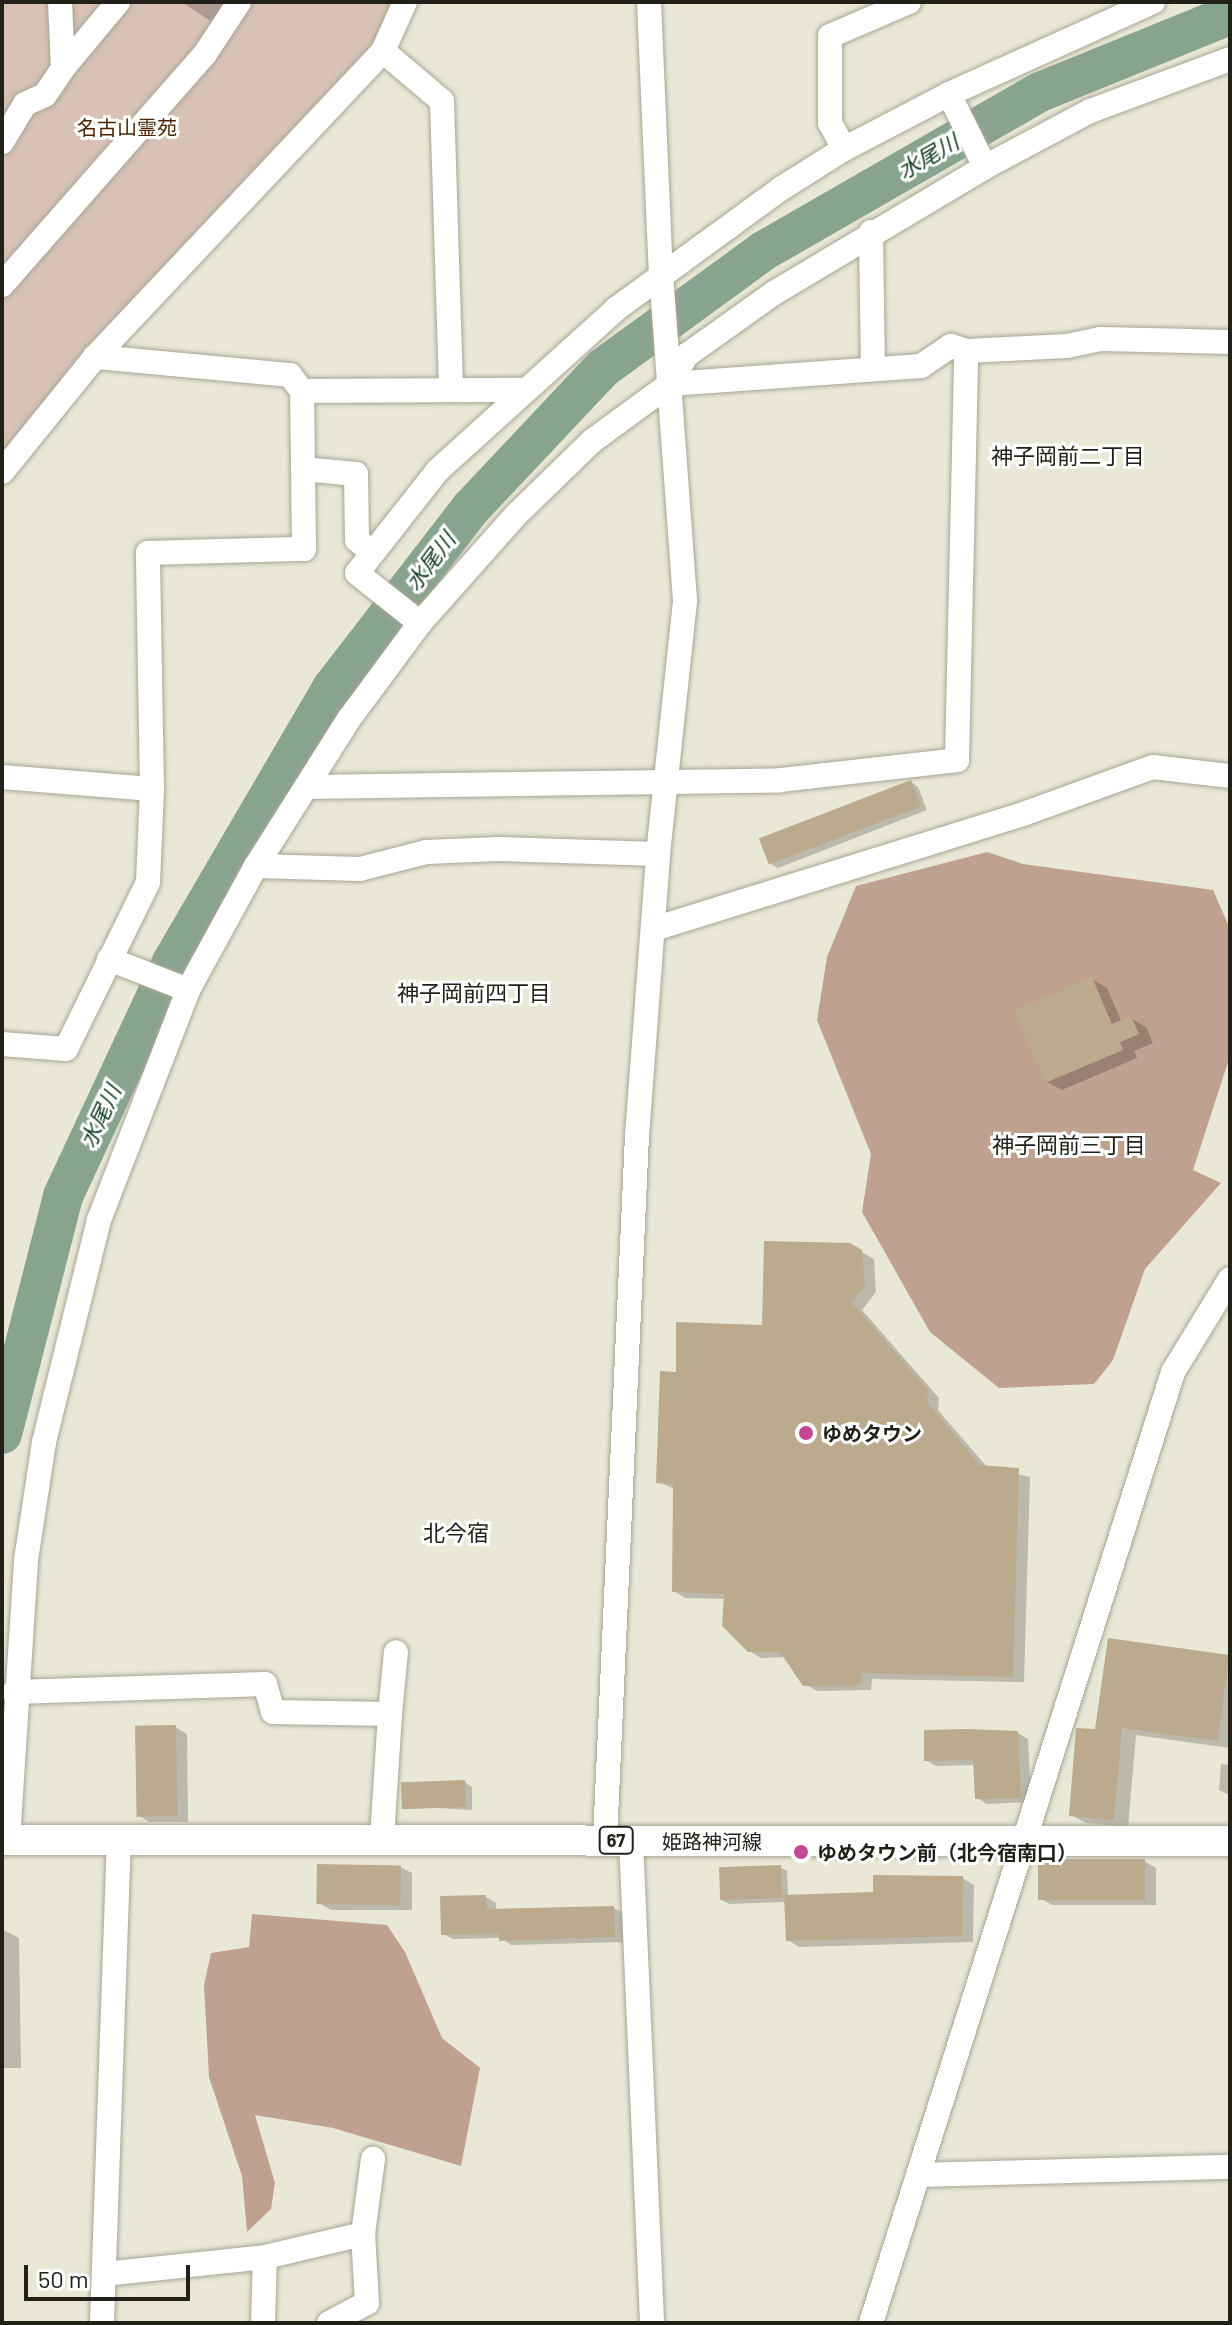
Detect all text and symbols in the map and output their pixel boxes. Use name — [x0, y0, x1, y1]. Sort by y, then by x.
park label: 名古山霊苑 — [77, 115, 177, 139]
water label: 水尾川 — [893, 128, 963, 184]
district label: 神子岡前二丁目 — [991, 443, 1145, 469]
water label: 水尾川 — [400, 527, 460, 595]
district label: 神子岡前四丁目 — [397, 980, 551, 1006]
water label: 水尾川 — [74, 1081, 126, 1151]
district label: 神子岡前三丁目 — [992, 1132, 1146, 1158]
place label: ゆめタウン — [822, 1421, 922, 1445]
marker: ゆめタウン — [797, 1424, 815, 1442]
district label: 北今宿 — [423, 1520, 489, 1546]
road number: 67 — [598, 1826, 634, 1854]
street label: 姫路神河線 — [662, 1829, 762, 1853]
place label: ゆめタウン前（北今宿南口） — [817, 1840, 1077, 1864]
marker: ゆめタウン前（北今宿南口） — [792, 1843, 810, 1861]
scale bar — [28, 2249, 194, 2299]
text: 50 m — [38, 2264, 89, 2293]

